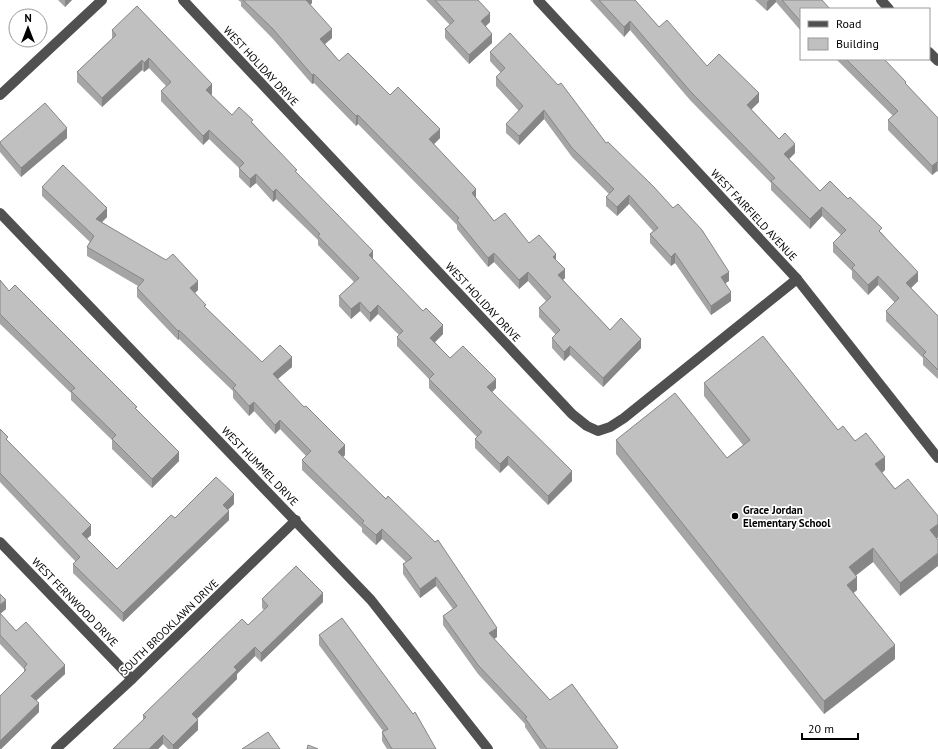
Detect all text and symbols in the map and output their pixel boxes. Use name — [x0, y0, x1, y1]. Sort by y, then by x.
north arrow — [8, 8, 48, 48]
legend — [800, 8, 930, 60]
text: N — [24, 11, 32, 25]
text: Road — [836, 16, 861, 31]
street label: WEST HOLIDAY DRIVE — [221, 23, 302, 109]
text: Building — [836, 36, 879, 51]
street label: WEST FAIRFIELD AVENUE — [708, 166, 800, 264]
street label: WEST HOLIDAY DRIVE — [443, 259, 524, 345]
street label: WEST HUMMEL DRIVE — [219, 424, 301, 509]
place label: Grace Jordan Elementary School — [743, 503, 831, 530]
marker: Grace Jordan Elementary School — [730, 511, 740, 521]
street label: WEST FERNWOOD DRIVE — [29, 555, 121, 649]
street label: SOUTH BROOKLAWN DRIVE — [117, 576, 221, 678]
scale bar — [802, 715, 858, 741]
text: 20 m — [808, 721, 834, 736]

